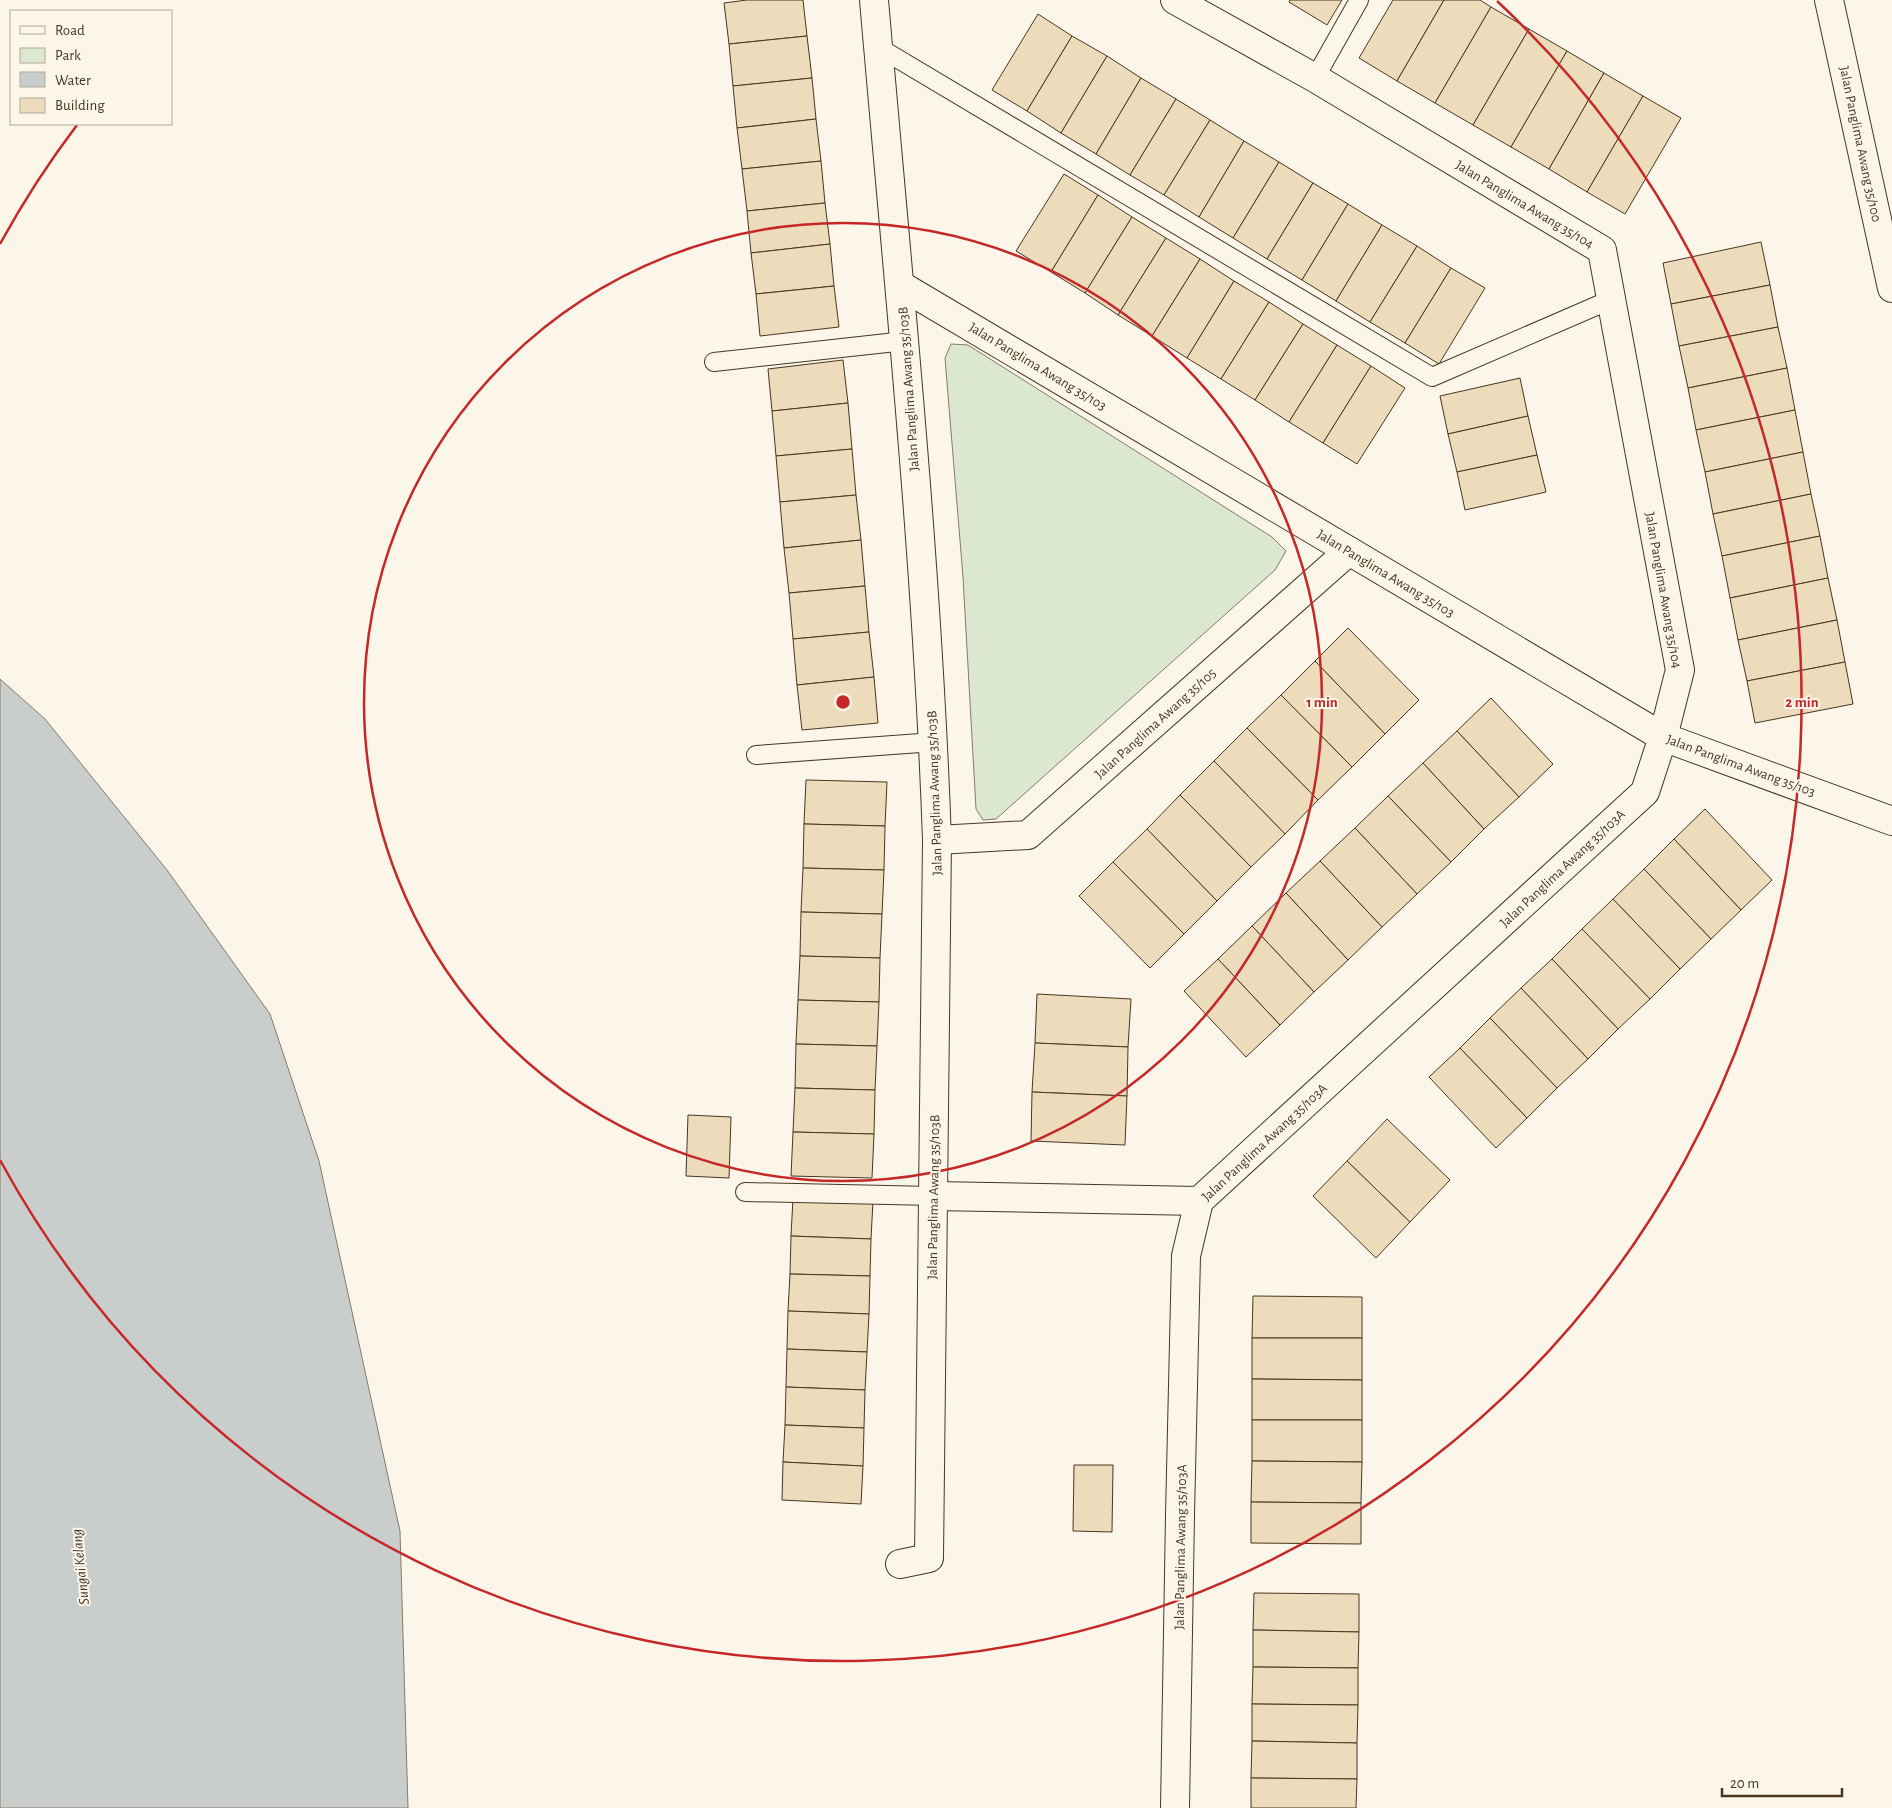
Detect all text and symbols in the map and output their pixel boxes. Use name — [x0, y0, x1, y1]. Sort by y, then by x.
legend — [10, 10, 172, 125]
text: Road — [55, 23, 85, 38]
text: Park — [55, 48, 81, 63]
street label: Jalan Panglima Awang 35/100 — [1837, 65, 1883, 223]
text: Water — [55, 73, 91, 88]
text: Building — [55, 98, 105, 113]
street label: Jalan Panglima Awang 35/104 — [1453, 158, 1596, 252]
street label: Jalan Panglima Awang 35/103B — [896, 306, 922, 472]
street label: Jalan Panglima Awang 35/103 — [966, 320, 1109, 413]
street label: Jalan Panglima Awang 35/104 — [1642, 511, 1684, 670]
street label: Jalan Panglima Awang 35/103 — [1314, 527, 1457, 620]
street label: Jalan Panglima Awang 35/105 — [1093, 666, 1219, 782]
centre of rings — [834, 693, 852, 711]
text: 1 min — [1306, 695, 1338, 710]
text: 2 min — [1785, 695, 1819, 710]
street label: Jalan Panglima Awang 35/103B — [925, 710, 945, 876]
street label: Jalan Panglima Awang 35/103 — [1664, 732, 1817, 799]
street label: Jalan Panglima Awang 35/103A — [1497, 807, 1628, 930]
street label: Jalan Panglima Awang 35/103A — [1199, 1081, 1330, 1204]
street label: Jalan Panglima Awang 35/103B — [926, 1115, 942, 1280]
street label: Jalan Panglima Awang 35/103A — [1173, 1464, 1189, 1630]
water label: Sungai Kelang — [69, 1528, 92, 1606]
scale bar — [1722, 1766, 1842, 1798]
text: 20 m — [1730, 1776, 1759, 1791]

